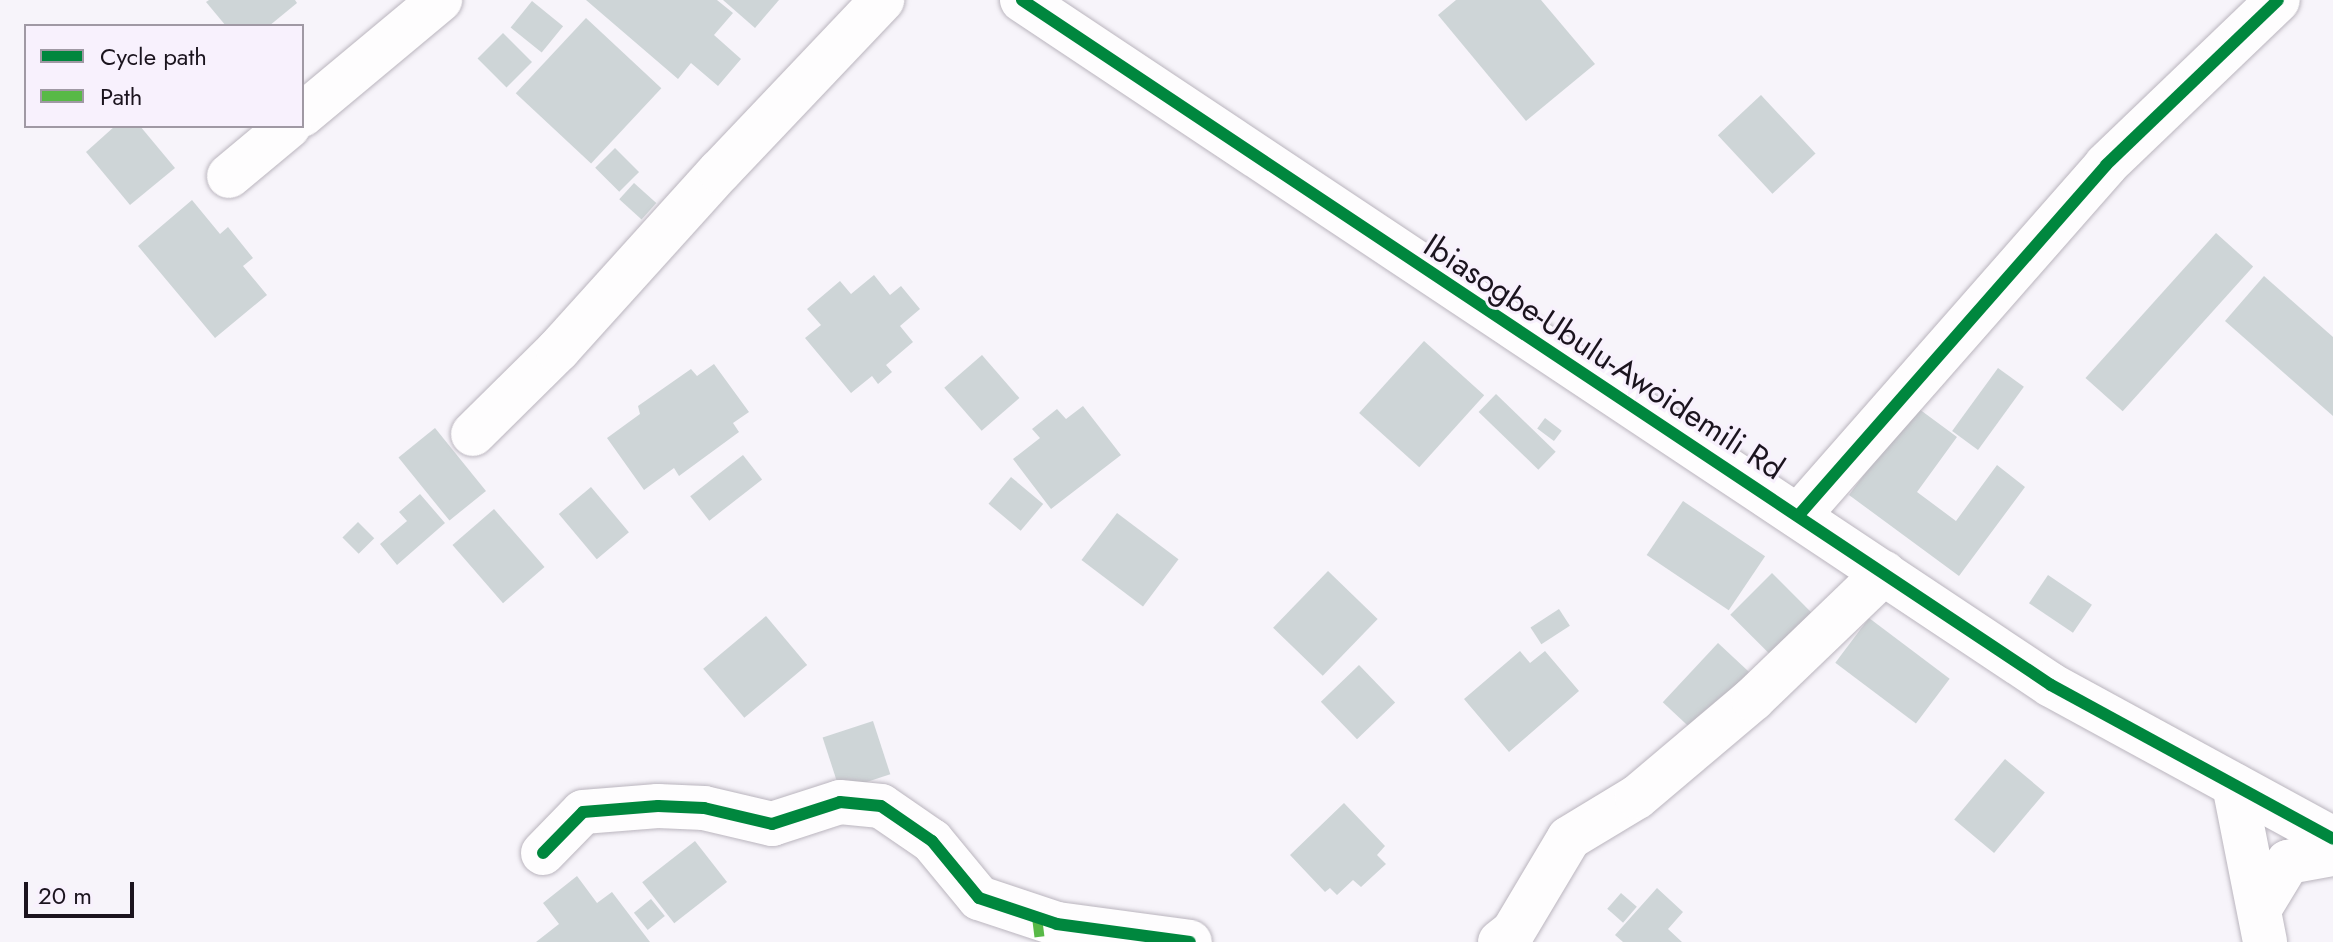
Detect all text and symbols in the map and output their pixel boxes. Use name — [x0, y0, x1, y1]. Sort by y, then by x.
legend — [24, 24, 304, 128]
text: Cycle path — [100, 39, 207, 74]
text: Path — [100, 79, 142, 114]
street label: Ibiasogbe-Ubulu-Awoidemili Rd — [1417, 226, 1791, 488]
scale bar — [28, 866, 138, 916]
text: 20 m — [38, 878, 92, 913]

